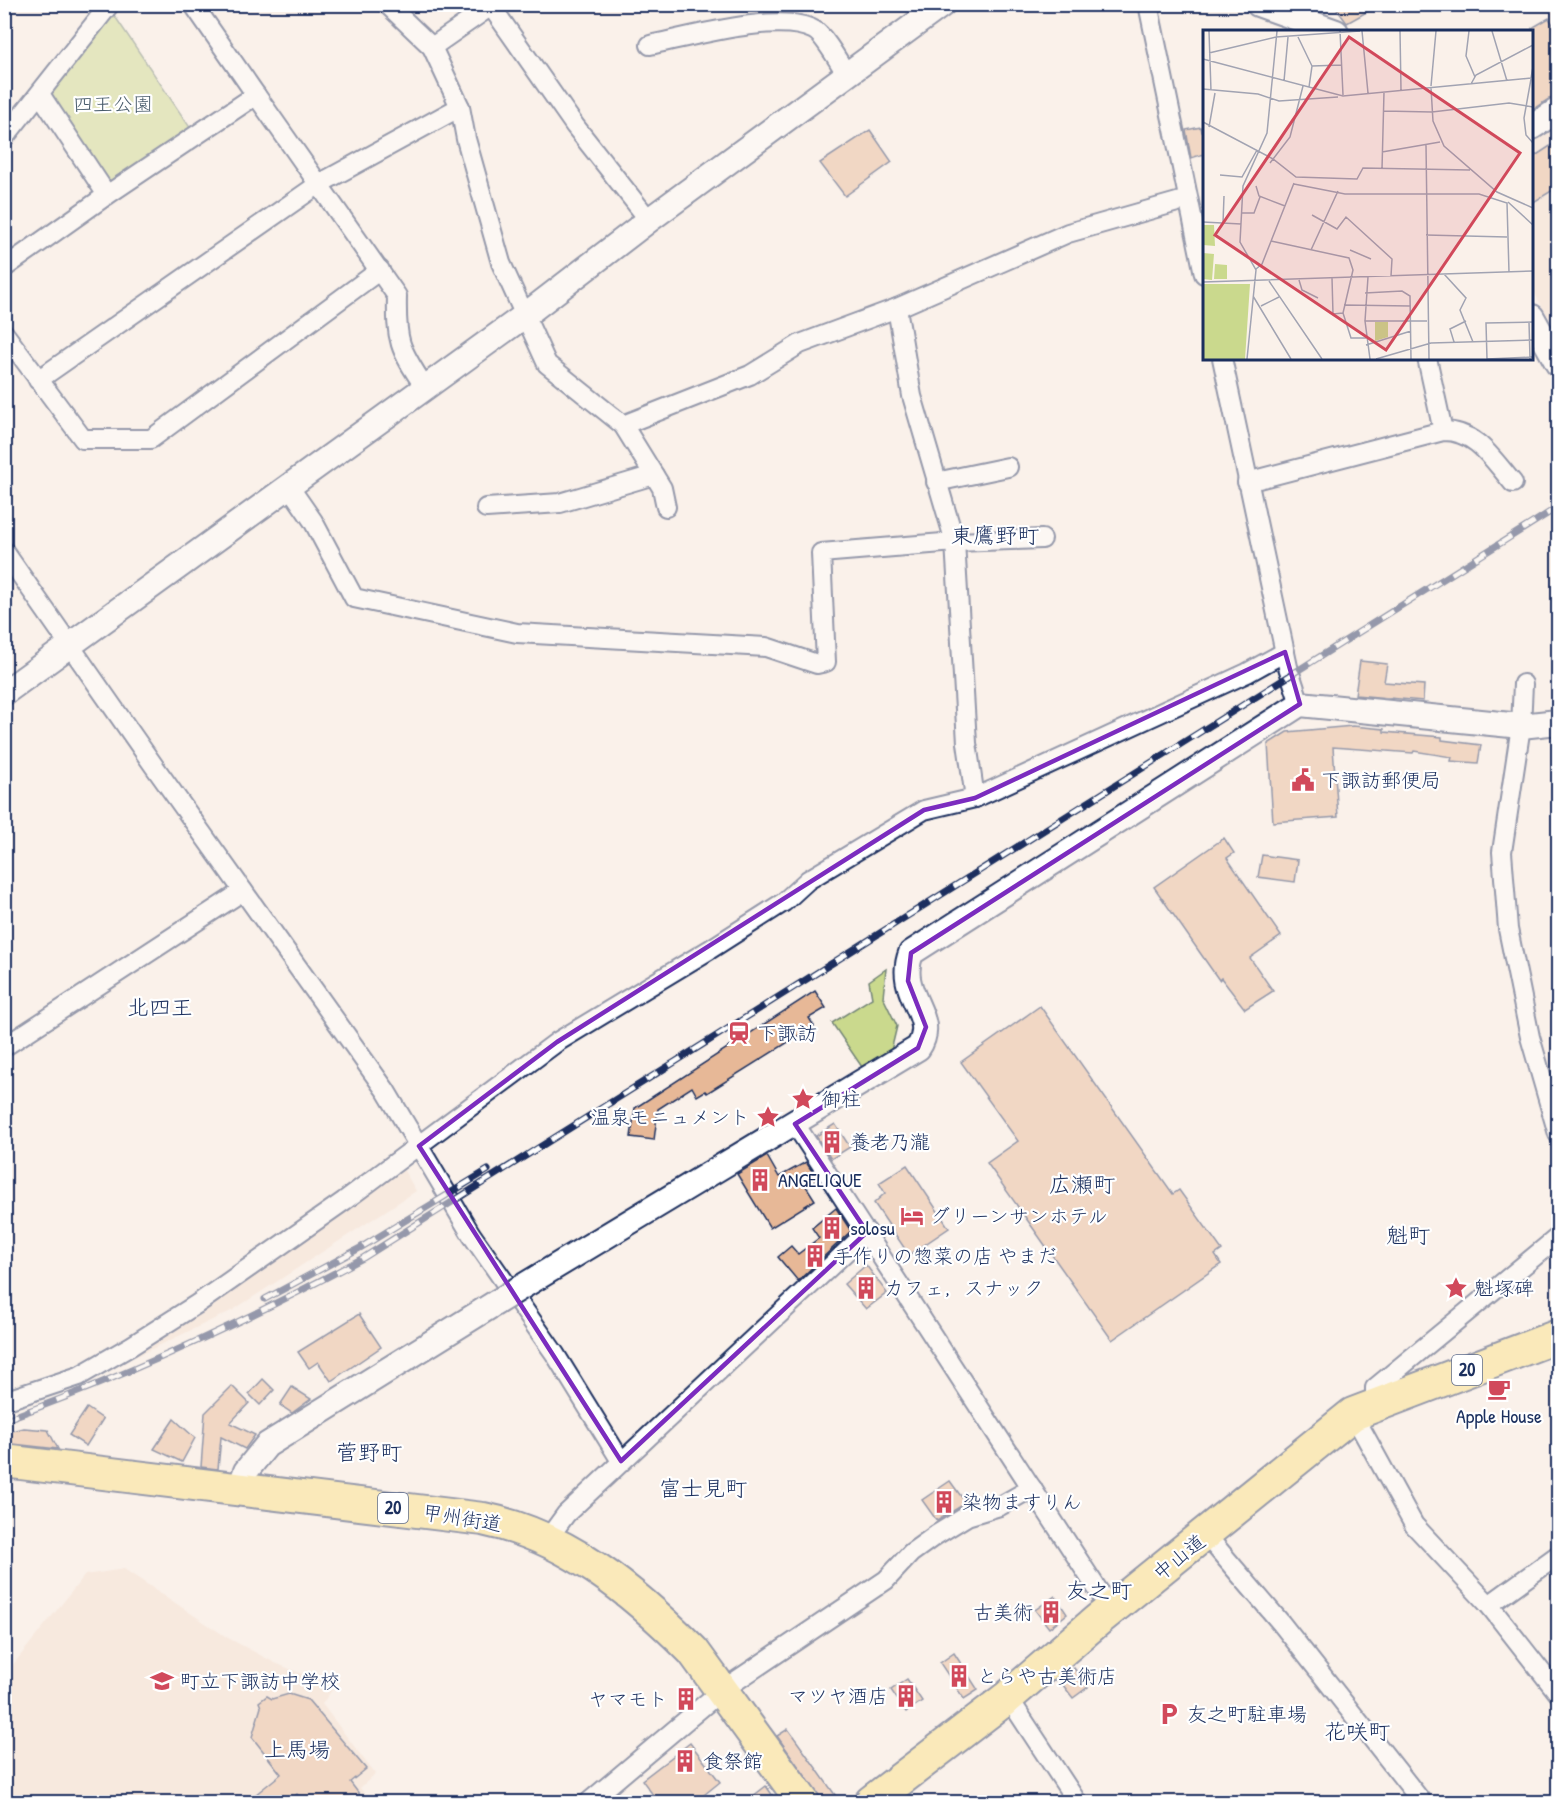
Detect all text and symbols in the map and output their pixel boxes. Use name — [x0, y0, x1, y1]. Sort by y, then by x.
inset map — [1203, 30, 1533, 360]
park label: 四王公園 — [73, 90, 153, 117]
district label: 東鷹野町 — [951, 520, 1039, 550]
place label: 下諏訪郵便局 — [1321, 766, 1441, 793]
public building icon: 下諏訪郵便局 — [1290, 767, 1316, 793]
district label: 北四王 — [127, 992, 193, 1022]
place label: 下諏訪 — [757, 1019, 817, 1046]
station icon: 下諏訪 — [726, 1020, 752, 1046]
place label: 御柱 — [821, 1085, 861, 1112]
place icon: 御柱 — [790, 1086, 816, 1112]
place label: 温泉モニュメント — [590, 1103, 750, 1130]
place icon: 温泉モニュメント — [755, 1104, 781, 1130]
place label: 養老乃瀧 — [850, 1128, 930, 1155]
building icon: 養老乃瀧 — [819, 1129, 845, 1155]
place label: ANGELIQUE — [778, 1166, 862, 1193]
building icon: ANGELIQUE — [747, 1167, 773, 1193]
district label: 広瀬町 — [1049, 1169, 1115, 1199]
place label: グリーンサンホテル — [930, 1202, 1108, 1229]
hotel icon: グリーンサンホテル — [899, 1203, 925, 1229]
place label: solosu — [850, 1214, 895, 1241]
building icon: solosu — [819, 1215, 845, 1241]
district label: 魁町 — [1386, 1220, 1430, 1250]
place label: 手作りの惣菜の店 やまだ — [833, 1242, 1058, 1269]
building icon: 手作りの惣菜の店 やまだ — [802, 1243, 828, 1269]
place label: カフェ，スナック — [884, 1274, 1044, 1301]
place label: 魁塚碑 — [1474, 1274, 1534, 1301]
building icon: カフェ，スナック — [853, 1275, 879, 1301]
place icon: 魁塚碑 — [1443, 1275, 1469, 1301]
road number: 20 — [1452, 1355, 1482, 1385]
cafe icon: Apple House — [1486, 1376, 1512, 1402]
place label: Apple House — [1456, 1402, 1542, 1429]
district label: 菅野町 — [336, 1437, 402, 1467]
district label: 富士見町 — [659, 1473, 747, 1503]
place label: 染物ますりん — [962, 1488, 1082, 1515]
building icon: 染物ますりん — [931, 1489, 957, 1515]
road number: 20 — [378, 1493, 408, 1523]
street label: 甲州街道 — [420, 1498, 504, 1537]
street label: 中山道 — [1147, 1527, 1210, 1586]
district label: 友之町 — [1066, 1575, 1132, 1605]
place label: 古美術 — [973, 1598, 1033, 1625]
building icon: 古美術 — [1038, 1599, 1064, 1625]
place label: とらや古美術店 — [977, 1662, 1117, 1689]
building icon: とらや古美術店 — [946, 1663, 972, 1689]
place label: 町立下諏訪中学校 — [180, 1667, 340, 1694]
school or university icon: 町立下諏訪中学校 — [149, 1668, 175, 1694]
place label: マツヤ酒店 — [788, 1682, 888, 1709]
building icon: マツヤ酒店 — [893, 1683, 919, 1709]
place label: ヤマモト — [588, 1685, 668, 1712]
building icon: ヤマモト — [673, 1686, 699, 1712]
place label: 友之町駐車場 — [1187, 1700, 1307, 1727]
parking icon: 友之町駐車場 — [1156, 1701, 1182, 1727]
district label: 花咲町 — [1324, 1716, 1390, 1746]
district label: 上馬場 — [264, 1734, 330, 1764]
place label: 食祭館 — [703, 1747, 763, 1774]
building icon: 食祭館 — [672, 1748, 698, 1774]

